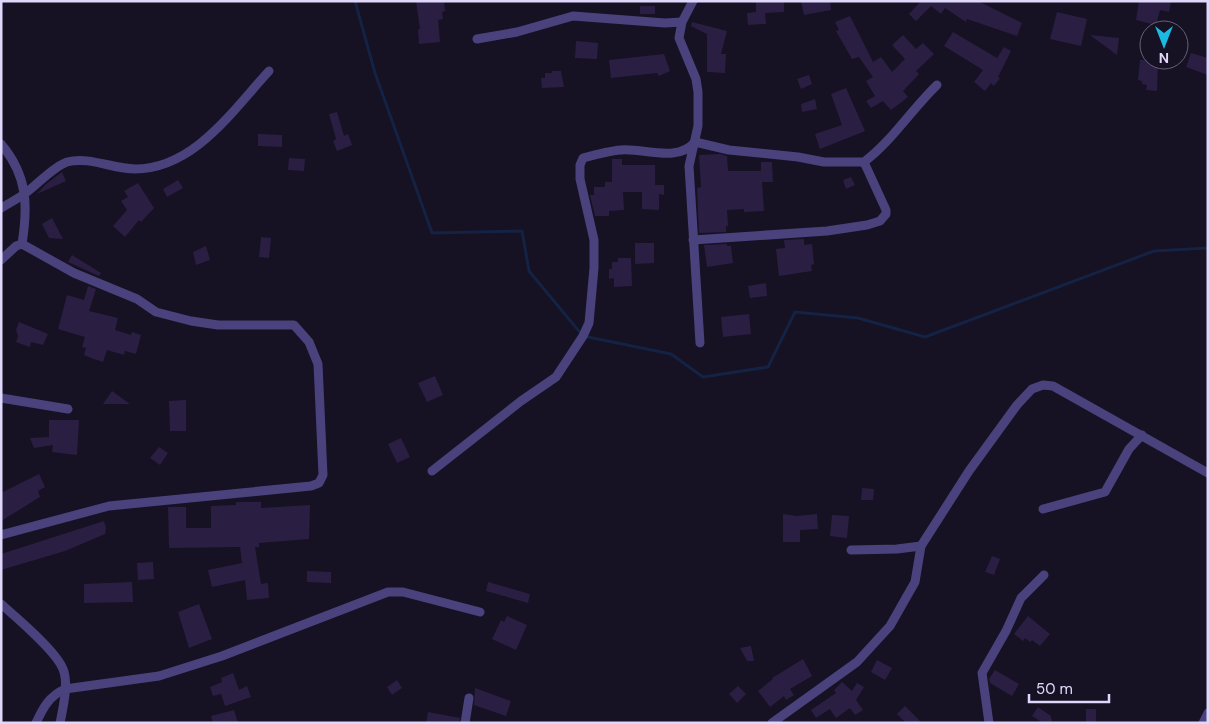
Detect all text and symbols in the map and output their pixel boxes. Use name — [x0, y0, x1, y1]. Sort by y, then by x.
north arrow — [1139, 20, 1189, 70]
text: N — [1159, 49, 1169, 67]
scale bar — [1029, 672, 1109, 704]
text: 50 m — [1036, 679, 1073, 699]

